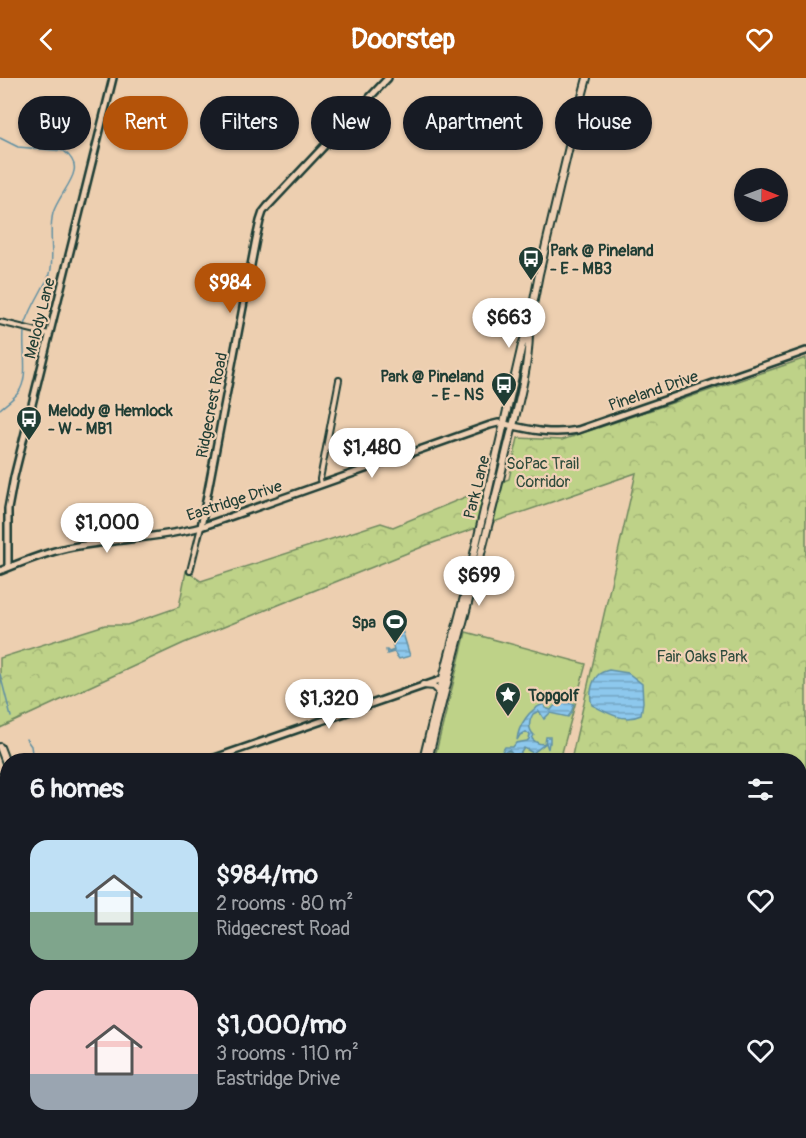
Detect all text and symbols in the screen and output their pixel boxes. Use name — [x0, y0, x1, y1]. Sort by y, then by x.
icon: back — [30, 23, 63, 56]
text: Doorstep — [351, 23, 455, 56]
icon: heart — [743, 23, 776, 56]
chip: Buy — [18, 96, 91, 150]
chip: Rent — [103, 96, 188, 150]
chip: Filters — [200, 96, 299, 150]
chip: New — [311, 96, 391, 150]
chip: Apartment — [403, 96, 543, 150]
chip: House — [555, 96, 652, 150]
north arrow — [734, 168, 788, 222]
map controls — [734, 168, 788, 222]
place label: Park @ Pineland - E - MB3 — [550, 241, 654, 279]
bus stop icon: Park @ Pineland - E - MB3 — [516, 244, 546, 282]
pin: $984 — [194, 263, 266, 314]
text: $984 — [209, 270, 251, 295]
street label: Melody Lane — [20, 276, 60, 361]
pin: $663 — [473, 298, 545, 349]
text: $663 — [486, 305, 532, 330]
street label: Ridgecrest Road — [192, 351, 232, 460]
street label: Pineland Drive — [606, 366, 701, 416]
place label: Park @ Pineland - E - NS — [380, 367, 484, 405]
bus stop icon: Park @ Pineland - E - NS — [489, 370, 519, 408]
place label: Melody @ Hemlock - W - MB1 — [48, 401, 173, 439]
bus stop icon: Melody @ Hemlock - W - MB1 — [14, 404, 44, 442]
pin: $1,480 — [323, 428, 421, 479]
text: $1,480 — [342, 435, 402, 460]
street label: Park Lane — [459, 453, 494, 521]
park label: SoPac Trail Corridor — [506, 454, 580, 492]
street label: Eastridge Drive — [184, 476, 285, 526]
pin: $1,000 — [58, 503, 156, 554]
text: $1,000 — [75, 510, 139, 535]
pin: $699 — [443, 556, 515, 607]
text: $699 — [457, 563, 501, 588]
sports icon: Spa — [380, 607, 410, 645]
place label: Spa — [352, 613, 377, 633]
park label: Fair Oaks Park — [656, 647, 748, 667]
pin: $1,320 — [280, 679, 378, 730]
place icon: Topgolf — [493, 680, 523, 718]
text: $1,320 — [299, 686, 359, 711]
place label: Topgolf — [527, 686, 580, 706]
text: 6 homes — [30, 773, 124, 805]
icon: filters — [744, 773, 777, 806]
text: $984/mo — [216, 859, 318, 891]
icon: home — [78, 864, 150, 936]
icon: heart — [744, 884, 777, 917]
text: 2 rooms · 80 m² — [216, 891, 353, 916]
text: Ridgecrest Road — [216, 916, 350, 941]
text: $1,000/mo — [216, 1009, 347, 1041]
icon: home — [78, 1014, 150, 1086]
icon: heart — [744, 1034, 777, 1067]
text: 3 rooms · 110 m² — [216, 1041, 359, 1066]
text: Eastridge Drive — [216, 1066, 340, 1091]

